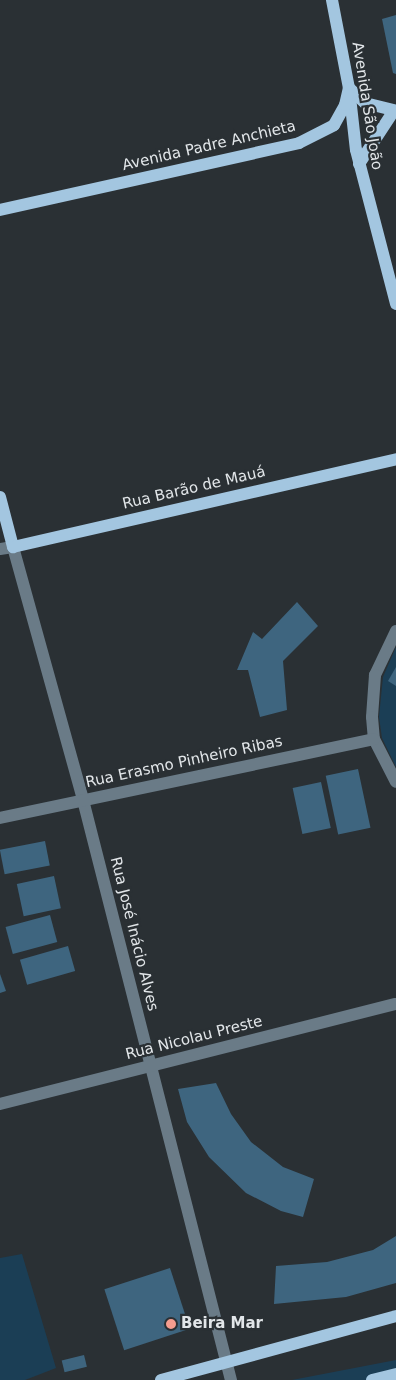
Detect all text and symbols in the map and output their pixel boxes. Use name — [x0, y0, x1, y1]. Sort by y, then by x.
street label: Avenida São João — [348, 41, 386, 171]
street label: Avenida Padre Anchieta — [120, 117, 298, 175]
street label: Rua Barão de Mauá — [121, 463, 267, 513]
street label: Rua Erasmo Pinheiro Ribas — [84, 732, 284, 792]
street label: Rua José Inácio Alves — [106, 855, 162, 1013]
street label: Rua Nicolau Preste — [124, 1012, 264, 1064]
place label: Beira Mar — [181, 1315, 263, 1333]
marker: Beira Mar — [165, 1318, 177, 1330]

